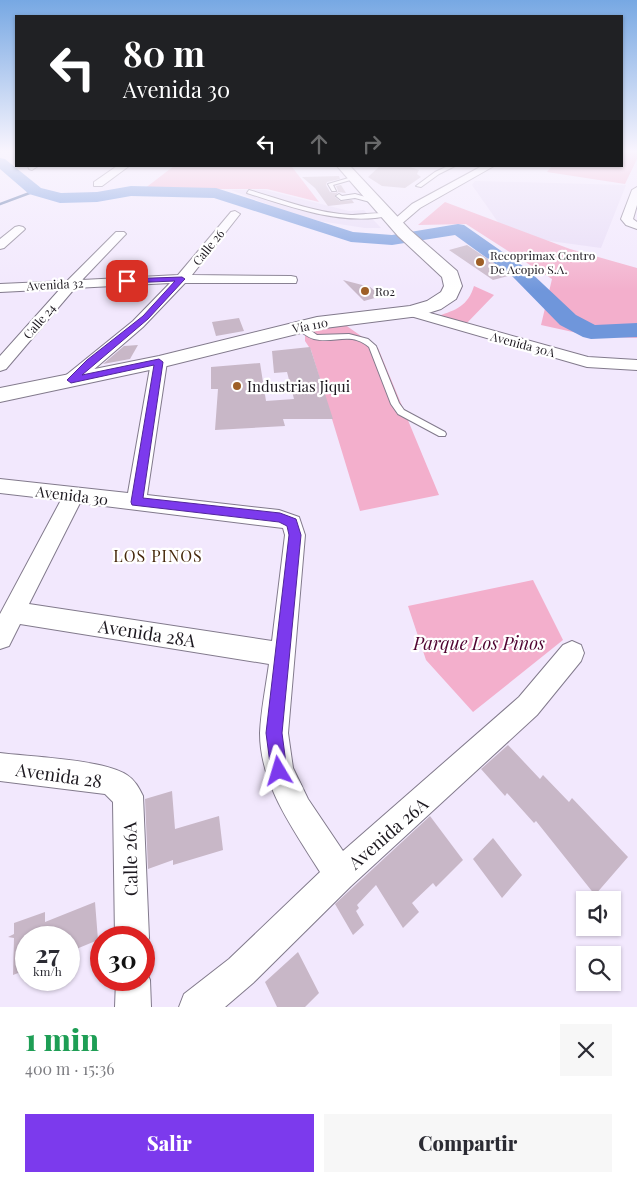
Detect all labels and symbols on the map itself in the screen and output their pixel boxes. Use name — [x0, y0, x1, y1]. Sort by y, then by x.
street label: Calle 26 — [189, 226, 227, 268]
place label: Recoprimax Centro De Acopio S.A. — [490, 247, 596, 277]
marker: Recoprimax Centro De Acopio S.A. — [474, 256, 486, 268]
pin — [106, 260, 148, 302]
street label: Avenida 32 — [25, 275, 84, 294]
place label: Ro2 — [375, 283, 395, 299]
marker: Ro2 — [359, 285, 371, 297]
street label: Calle 24 — [19, 300, 59, 342]
street label: Vía 110 — [290, 314, 329, 336]
street label: Avenida 30A — [488, 327, 557, 360]
place label: Industrias Jiqui — [247, 376, 351, 396]
marker: Industrias Jiqui — [231, 380, 243, 392]
street label: Avenida 30 — [34, 480, 110, 509]
district label: LOS PINOS — [113, 545, 203, 566]
street label: Avenida 28A — [96, 613, 198, 653]
park label: Parque Los Pinos — [412, 631, 545, 655]
position arrow — [252, 744, 304, 796]
street label: Avenida 28 — [13, 757, 104, 793]
street label: Avenida 26A — [342, 791, 433, 875]
street label: Calle 26A — [117, 821, 143, 896]
speed limit sign: 30 — [90, 926, 155, 991]

